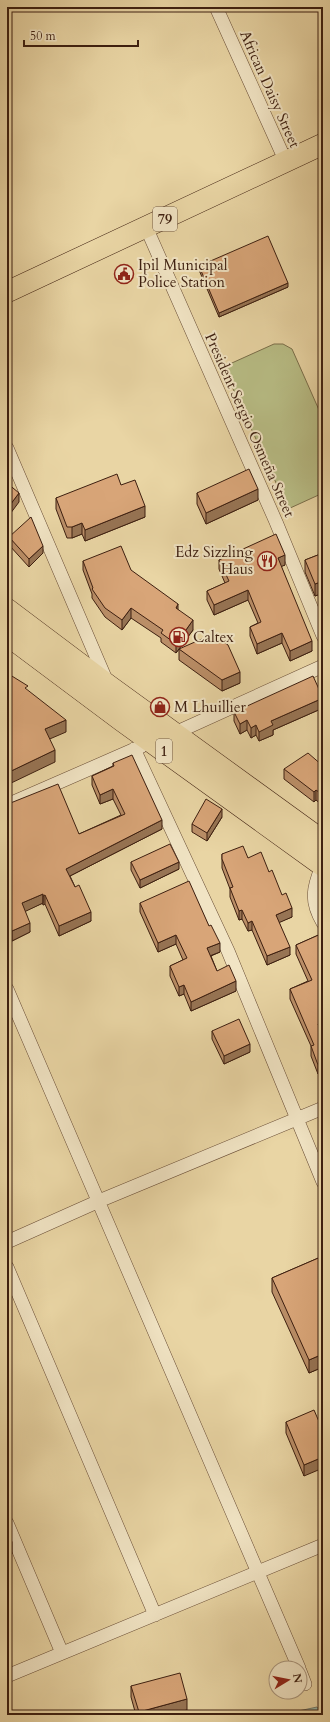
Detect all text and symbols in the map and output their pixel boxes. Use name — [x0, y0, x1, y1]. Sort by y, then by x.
scale bar — [24, 22, 138, 48]
street label: African Daisy Street — [235, 27, 305, 151]
text: 50 m — [30, 28, 57, 44]
road number: 79 — [153, 207, 177, 231]
place label: Ipil Municipal Police Station — [138, 255, 228, 292]
public building icon: Ipil Municipal Police Station — [113, 263, 135, 285]
street label: President Sergio Osmeña Street — [200, 330, 300, 520]
place label: Edz Sizzling Haus — [175, 542, 254, 579]
restaurant icon: Edz Sizzling Haus — [256, 550, 278, 572]
fuel station icon: Caltex — [168, 626, 190, 648]
place label: Caltex — [193, 627, 234, 647]
shop icon: M Lhuillier — [149, 696, 171, 718]
place label: M Lhuillier — [174, 697, 247, 717]
road number: 1 — [156, 739, 172, 763]
north arrow — [268, 1660, 308, 1700]
text: N — [289, 1672, 306, 1685]

